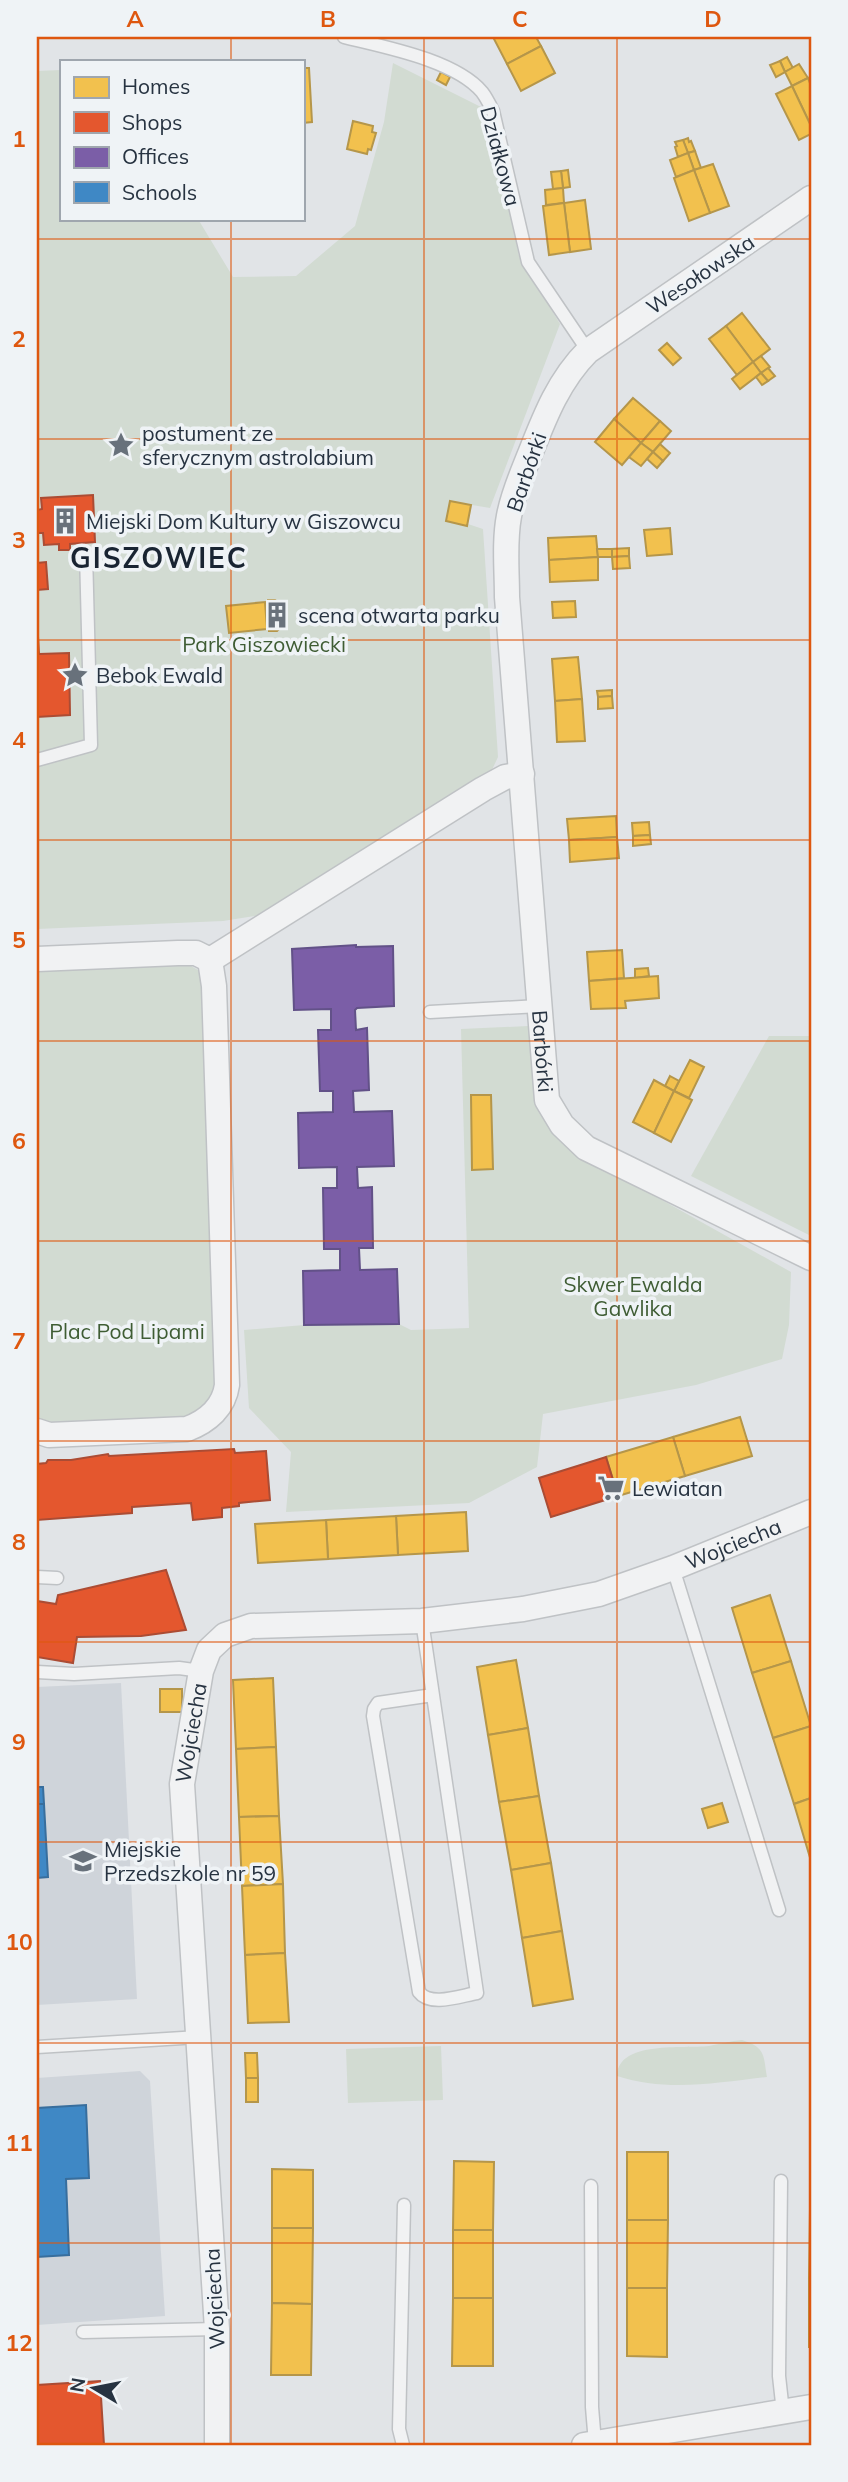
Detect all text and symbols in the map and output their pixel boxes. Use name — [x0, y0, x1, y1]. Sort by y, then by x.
text: A — [126, 4, 144, 33]
text: B — [320, 4, 336, 33]
text: C — [512, 4, 528, 33]
text: D — [704, 4, 722, 33]
legend — [60, 60, 304, 220]
text: Homes — [122, 73, 190, 99]
street label: Działkowa — [475, 103, 527, 209]
text: Shops — [122, 109, 182, 135]
text: 1 — [12, 124, 26, 153]
text: Offices — [122, 143, 189, 169]
text: Schools — [122, 179, 197, 205]
street label: Wesołowska — [641, 228, 759, 320]
text: 2 — [12, 324, 26, 353]
place label: postument ze sferycznym astrolabium — [142, 420, 374, 470]
street label: Barbórki — [500, 429, 552, 515]
place icon: postument ze sferycznym astrolabium — [106, 430, 136, 460]
building icon: Miejski Dom Kultury w Giszowcu — [50, 506, 80, 536]
place label: Miejski Dom Kultury w Giszowcu — [86, 508, 401, 534]
text: 3 — [12, 525, 26, 554]
district label: GISZOWIEC — [70, 540, 248, 575]
building icon: scena otwarta parku — [262, 600, 292, 630]
place label: scena otwarta parku — [298, 602, 500, 628]
park label: Park Giszowiecki — [182, 631, 346, 657]
place icon: Bebok Ewald — [60, 660, 90, 690]
place label: Bebok Ewald — [96, 662, 223, 688]
text: 4 — [12, 725, 26, 754]
text: 5 — [12, 925, 26, 954]
street label: Barbórki — [527, 1009, 559, 1093]
text: 6 — [12, 1126, 26, 1155]
park label: Skwer Ewalda Gawlika — [563, 1271, 703, 1321]
park label: Plac Pod Lipami — [49, 1318, 205, 1344]
text: 7 — [12, 1326, 26, 1355]
supermarket icon: Lewiatan — [596, 1473, 626, 1503]
place label: Lewiatan — [632, 1475, 723, 1501]
street label: Wojciecha — [681, 1513, 785, 1575]
text: 8 — [12, 1527, 26, 1556]
street label: Wojciecha — [169, 1681, 212, 1785]
text: 9 — [12, 1727, 26, 1756]
place label: Miejskie Przedszkole nr 59 — [104, 1836, 276, 1886]
school or university icon: Miejskie Przedszkole nr 59 — [68, 1846, 98, 1876]
text: 10 — [5, 1927, 33, 1956]
text: 11 — [5, 2128, 33, 2157]
street label: Wojciecha — [198, 2248, 230, 2350]
text: 12 — [5, 2328, 33, 2357]
north arrow — [60, 2352, 130, 2422]
text: N — [64, 2376, 90, 2394]

